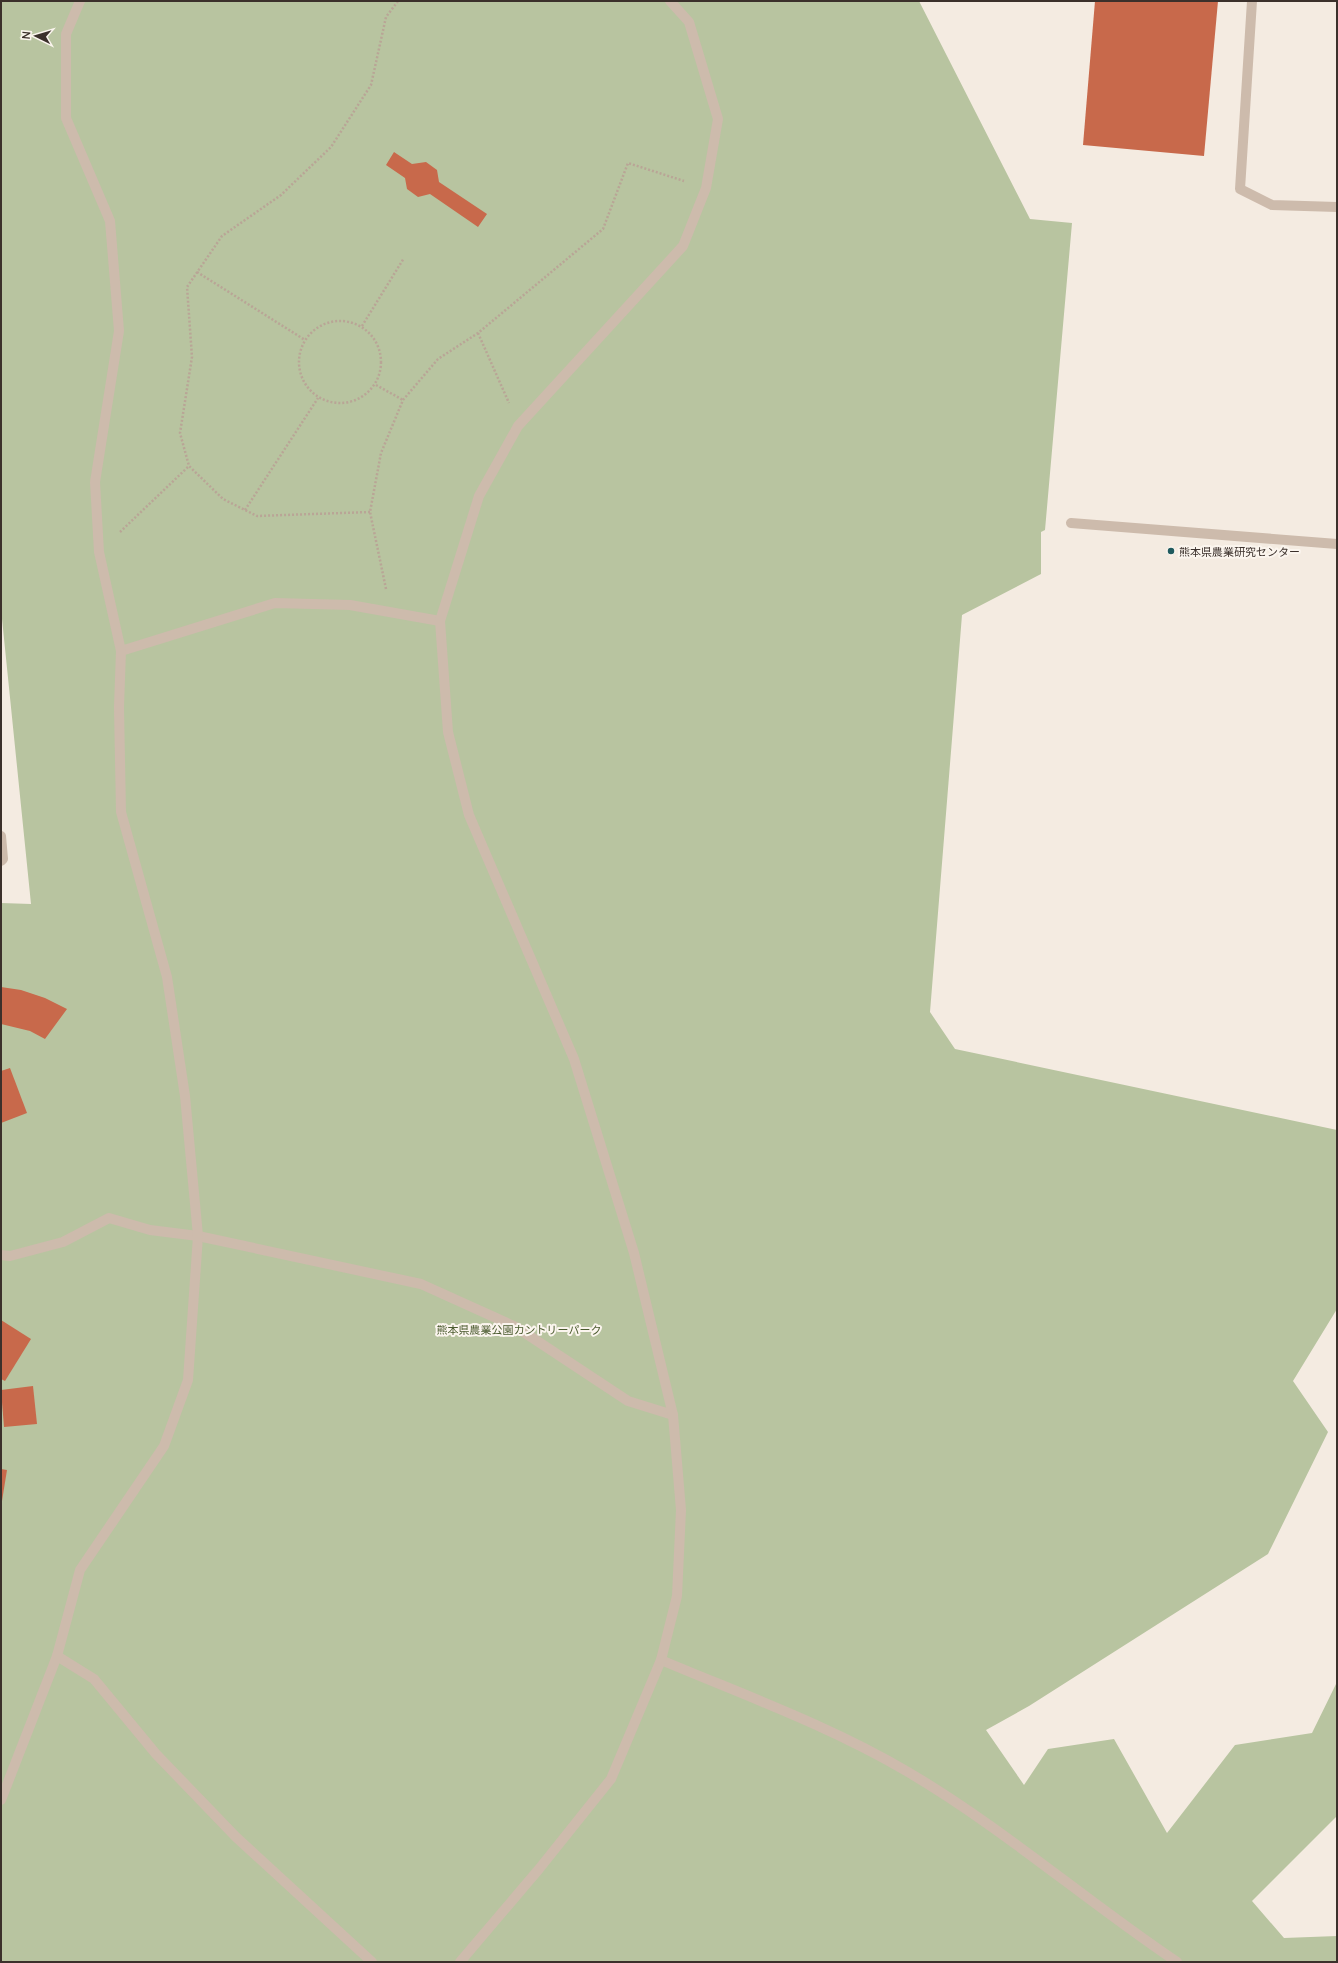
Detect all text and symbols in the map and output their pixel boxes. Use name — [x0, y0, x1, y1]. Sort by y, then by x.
north arrow — [16, 16, 56, 56]
text: N — [18, 30, 33, 40]
place label: 熊本県農業研究センター — [1179, 544, 1300, 559]
marker: 熊本県農業研究センター — [1166, 546, 1176, 556]
park label: 熊本県農業公園カントリーパーク — [437, 1322, 601, 1337]

